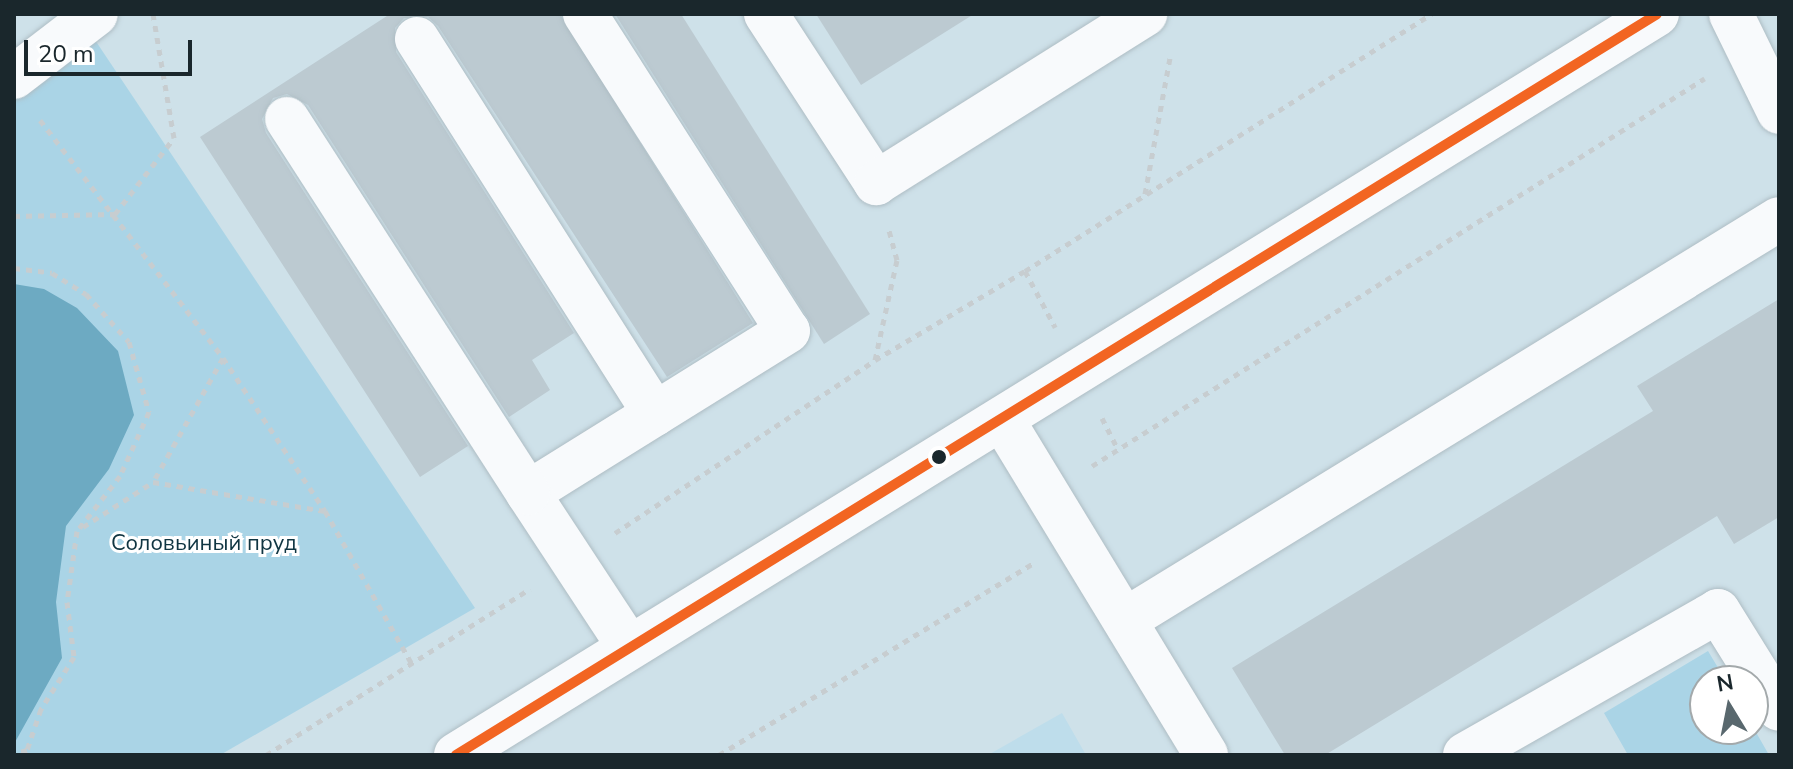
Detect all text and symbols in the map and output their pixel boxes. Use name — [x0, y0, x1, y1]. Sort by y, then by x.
scale bar — [28, 24, 196, 74]
text: 20 m — [38, 38, 94, 70]
unlabelled marker — [931, 449, 947, 465]
park label: Соловьиный пруд — [111, 531, 297, 557]
north arrow — [1689, 665, 1769, 745]
text: N — [1714, 667, 1736, 700]

